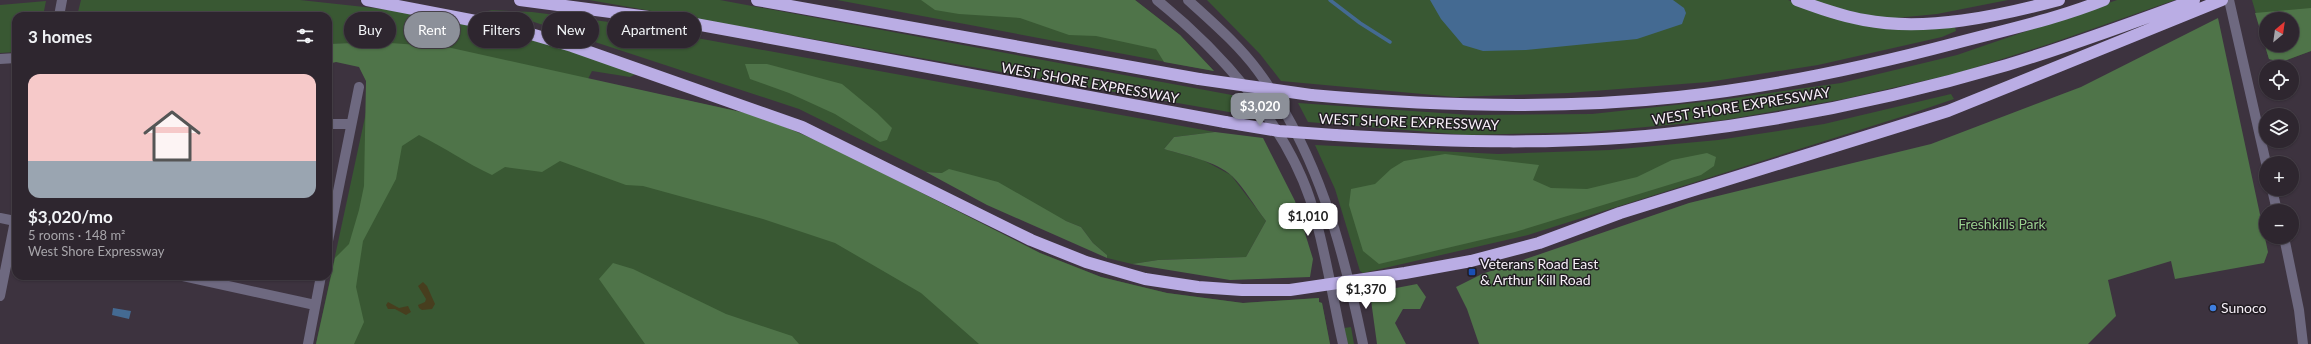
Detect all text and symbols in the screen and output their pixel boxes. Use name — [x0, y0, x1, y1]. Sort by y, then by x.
chip: Buy — [344, 12, 396, 48]
chip: Rent — [404, 12, 460, 48]
chip: Filters — [468, 12, 534, 48]
chip: New — [542, 12, 599, 48]
chip: Apartment — [607, 12, 701, 48]
north arrow — [2259, 12, 2299, 52]
map controls — [2259, 12, 2299, 244]
icon: filters — [294, 25, 316, 47]
text: 3 homes — [28, 26, 92, 47]
street label: WEST SHORE EXPRESSWAY — [1000, 58, 1181, 107]
button: locate — [2259, 60, 2299, 100]
street label: WEST SHORE EXPRESSWAY — [1651, 83, 1832, 128]
pin: $3,020 — [1227, 93, 1293, 127]
text: $3,020 — [1240, 98, 1280, 114]
icon: home — [136, 100, 208, 172]
button: layers — [2259, 108, 2299, 148]
street label: WEST SHORE EXPRESSWAY — [1319, 110, 1500, 133]
button: + — [2259, 156, 2299, 196]
pin: $1,010 — [1275, 203, 1341, 237]
button: − — [2259, 204, 2299, 244]
text: $3,020/mo — [28, 206, 113, 227]
text: $1,010 — [1288, 208, 1328, 224]
park label: Freshkills Park — [1958, 215, 2047, 232]
text: 5 rooms · 148 m² — [28, 227, 125, 243]
text: West Shore Expressway — [28, 243, 164, 259]
place label: Veterans Road East & Arthur Kill Road — [1480, 255, 1598, 288]
marker: Veterans Road East & Arthur Kill Road — [1467, 267, 1477, 277]
pin: $1,370 — [1333, 276, 1399, 310]
text: $1,370 — [1346, 281, 1386, 297]
place label: Sunoco — [2221, 299, 2267, 316]
marker: Sunoco — [2208, 303, 2218, 313]

